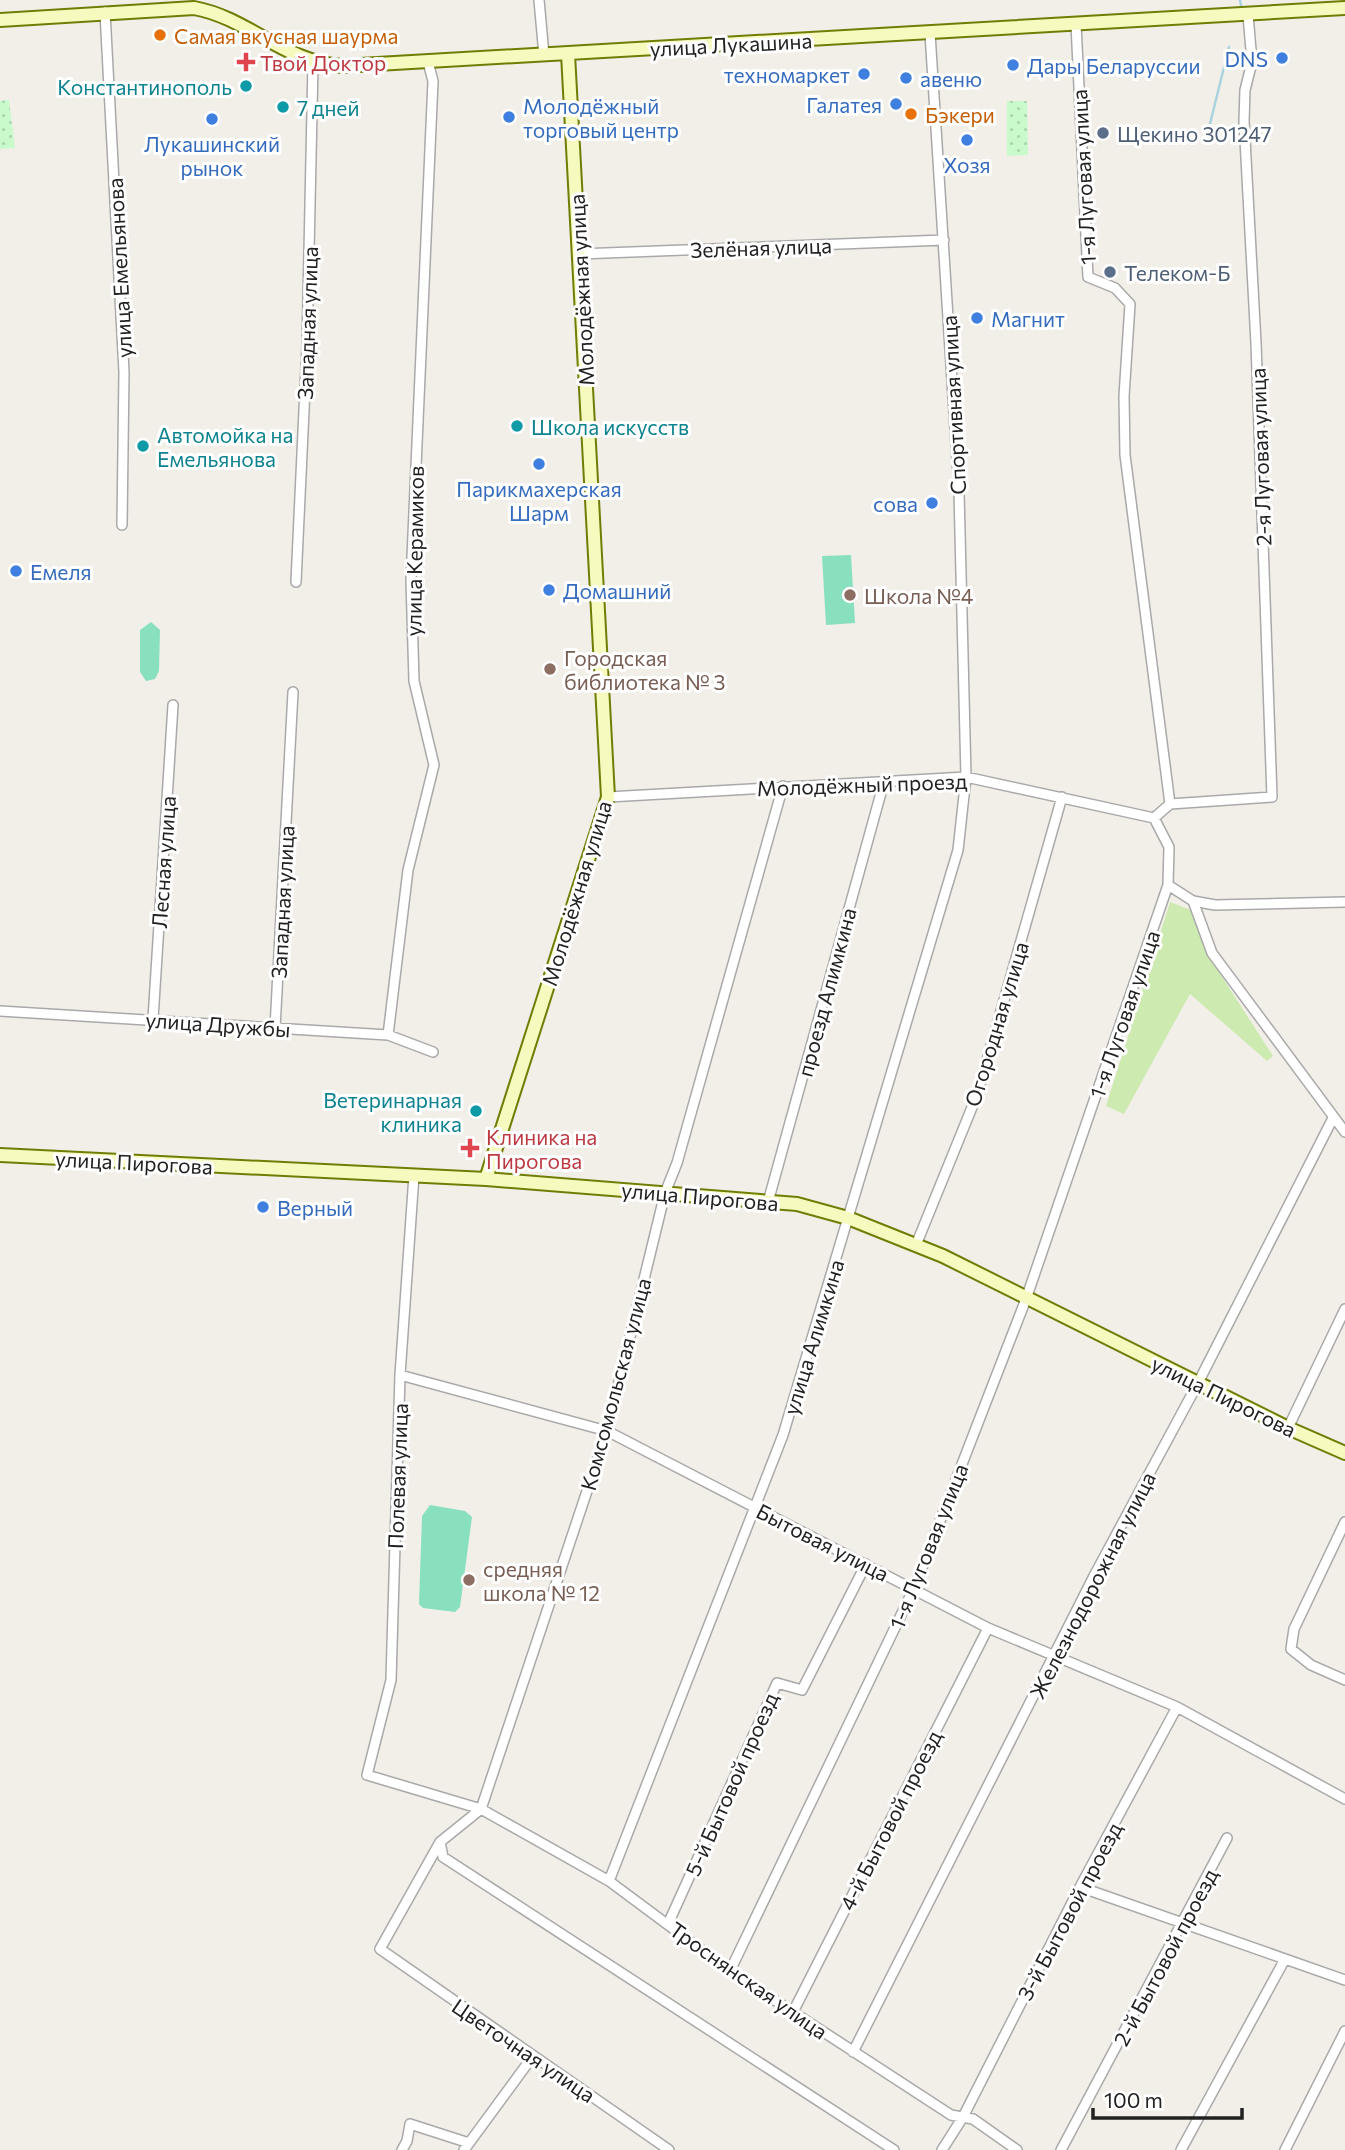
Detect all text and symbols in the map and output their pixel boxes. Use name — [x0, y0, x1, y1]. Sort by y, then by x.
place label: Самая вкусная шаурма — [174, 23, 398, 48]
marker: Самая вкусная шаурма — [152, 27, 168, 43]
street label: улица Лукашина — [649, 27, 813, 61]
place label: DNS — [1224, 46, 1268, 71]
place label: Твой Доктор — [260, 50, 386, 75]
marker: DNS — [1274, 50, 1290, 66]
place label: Дары Беларуссии — [1027, 53, 1200, 78]
marker: Твой Доктор — [238, 54, 254, 70]
marker: Дары Беларуссии — [1005, 57, 1021, 73]
place label: техномаркет — [724, 62, 850, 87]
marker: техномаркет — [856, 66, 872, 82]
place label: авеню — [920, 66, 982, 91]
marker: авеню — [898, 70, 914, 86]
place label: Константинополь — [57, 74, 232, 99]
marker: Константинополь — [238, 78, 254, 94]
street label: 1-я Луговая улица — [1066, 89, 1100, 265]
place label: Галатея — [806, 92, 882, 117]
place label: Молодёжный торговый центр — [523, 93, 679, 142]
place label: 7 дней — [297, 95, 360, 120]
marker: Галатея — [888, 96, 904, 112]
marker: 7 дней — [275, 99, 291, 115]
place label: Бэкери — [925, 102, 995, 127]
marker: Бэкери — [903, 106, 919, 122]
marker: Молодёжный торговый центр — [501, 109, 517, 125]
marker: Лукашинский рынок — [204, 111, 220, 127]
place label: Щекино 301247 — [1117, 121, 1272, 146]
marker: Щекино 301247 — [1095, 125, 1111, 141]
place label: Лукашинский рынок — [144, 131, 280, 180]
marker: Хозя — [959, 132, 975, 148]
place label: Хозя — [943, 152, 991, 177]
street label: улица Емельянова — [102, 177, 136, 359]
street label: Молодёжная улица — [563, 193, 599, 387]
street label: Зелёная улица — [690, 232, 832, 262]
street label: Западная улица — [292, 246, 322, 400]
place label: Телеком-Б — [1124, 260, 1230, 285]
marker: Телеком-Б — [1102, 264, 1118, 280]
place label: Магнит — [991, 306, 1065, 331]
marker: Магнит — [969, 310, 985, 326]
street label: Спортивная улица — [936, 315, 970, 495]
street label: 2-я Луговая улица — [1244, 367, 1276, 547]
place label: Школа искусств — [531, 414, 689, 439]
marker: Школа искусств — [509, 418, 525, 434]
place label: Автомойка на Емельянова — [157, 422, 293, 471]
marker: Автомойка на Емельянова — [135, 438, 151, 454]
marker: Парикмахерская Шарм — [531, 456, 547, 472]
street label: улица Керамиков — [400, 466, 428, 636]
place label: Парикмахерская Шарм — [456, 476, 622, 525]
place label: сова — [873, 491, 918, 516]
marker: сова — [924, 495, 940, 511]
place label: Емеля — [30, 559, 92, 584]
marker: Емеля — [8, 563, 24, 579]
place label: Домашний — [563, 578, 671, 603]
marker: Домашний — [541, 582, 557, 598]
place label: Школа №4 — [864, 583, 974, 608]
marker: Школа №4 — [842, 587, 858, 603]
place label: Городская библиотека № 3 — [564, 645, 726, 694]
marker: Городская библиотека № 3 — [542, 661, 558, 677]
street label: Молодёжный проезд — [756, 768, 968, 800]
street label: Лесная улица — [146, 795, 180, 929]
street label: Молодёжная улица — [536, 797, 616, 989]
street label: Западная улица — [266, 825, 298, 979]
street label: проезд Алимкина — [791, 905, 861, 1079]
street label: 1-я Луговая улица — [1084, 927, 1164, 1101]
street label: Огородная улица — [959, 939, 1033, 1109]
street label: улица Дружбы — [145, 1006, 291, 1042]
place label: Ветеринарная клиника — [323, 1087, 462, 1136]
marker: Ветеринарная клиника — [468, 1103, 484, 1119]
place label: Клиника на Пирогова — [486, 1124, 597, 1173]
marker: Клиника на Пирогова — [460, 1138, 480, 1158]
street label: улица Пирогова — [55, 1145, 213, 1179]
street label: улица Пирогова — [620, 1177, 780, 1215]
place label: Верный — [277, 1195, 353, 1220]
marker: Верный — [255, 1199, 271, 1215]
street label: улица Алимкина — [777, 1256, 849, 1418]
street label: Комсомольская улица — [575, 1275, 655, 1493]
street label: улица Пирогова — [1148, 1350, 1300, 1442]
street label: Полевая улица — [382, 1403, 412, 1549]
street label: 1-я Луговая улица — [884, 1460, 972, 1632]
street label: Железнодорожная улица — [1024, 1468, 1160, 1702]
street label: Бытовая улица — [753, 1498, 893, 1586]
place label: средняя школа № 12 — [483, 1556, 600, 1605]
marker: средняя школа № 12 — [461, 1572, 477, 1588]
street label: 5-й Бытовой проезд — [679, 1689, 783, 1879]
street label: 4-й Бытовой проезд — [834, 1726, 946, 1914]
street label: 3-й Бытовой проезд — [1012, 1818, 1126, 2004]
street label: 2-й Бытовой проезд — [1108, 1864, 1222, 2050]
street label: Троснянская улица — [665, 1916, 833, 2044]
street label: Цветочная улица — [448, 1993, 600, 2107]
scale bar — [1093, 2076, 1242, 2120]
text: 100 m — [1104, 2087, 1163, 2112]

